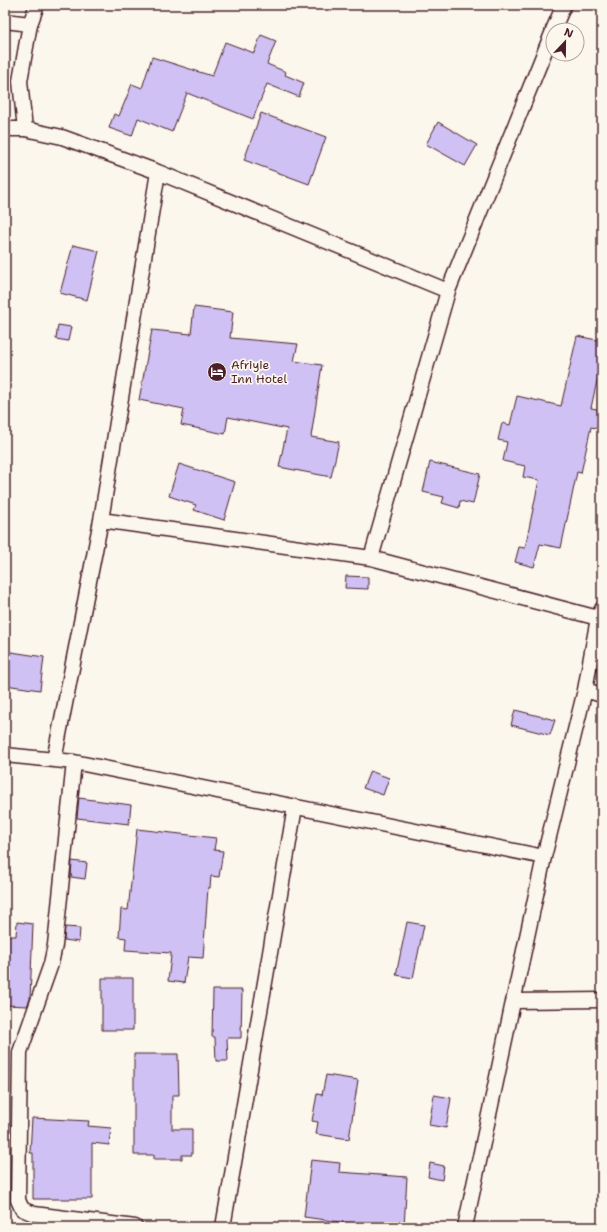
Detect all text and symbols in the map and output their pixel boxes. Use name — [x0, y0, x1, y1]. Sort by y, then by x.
north arrow — [545, 22, 585, 62]
text: N — [562, 25, 576, 42]
place label: Afriyie Inn Hotel — [231, 357, 288, 387]
hotel icon: Afriyie Inn Hotel — [206, 361, 228, 383]

